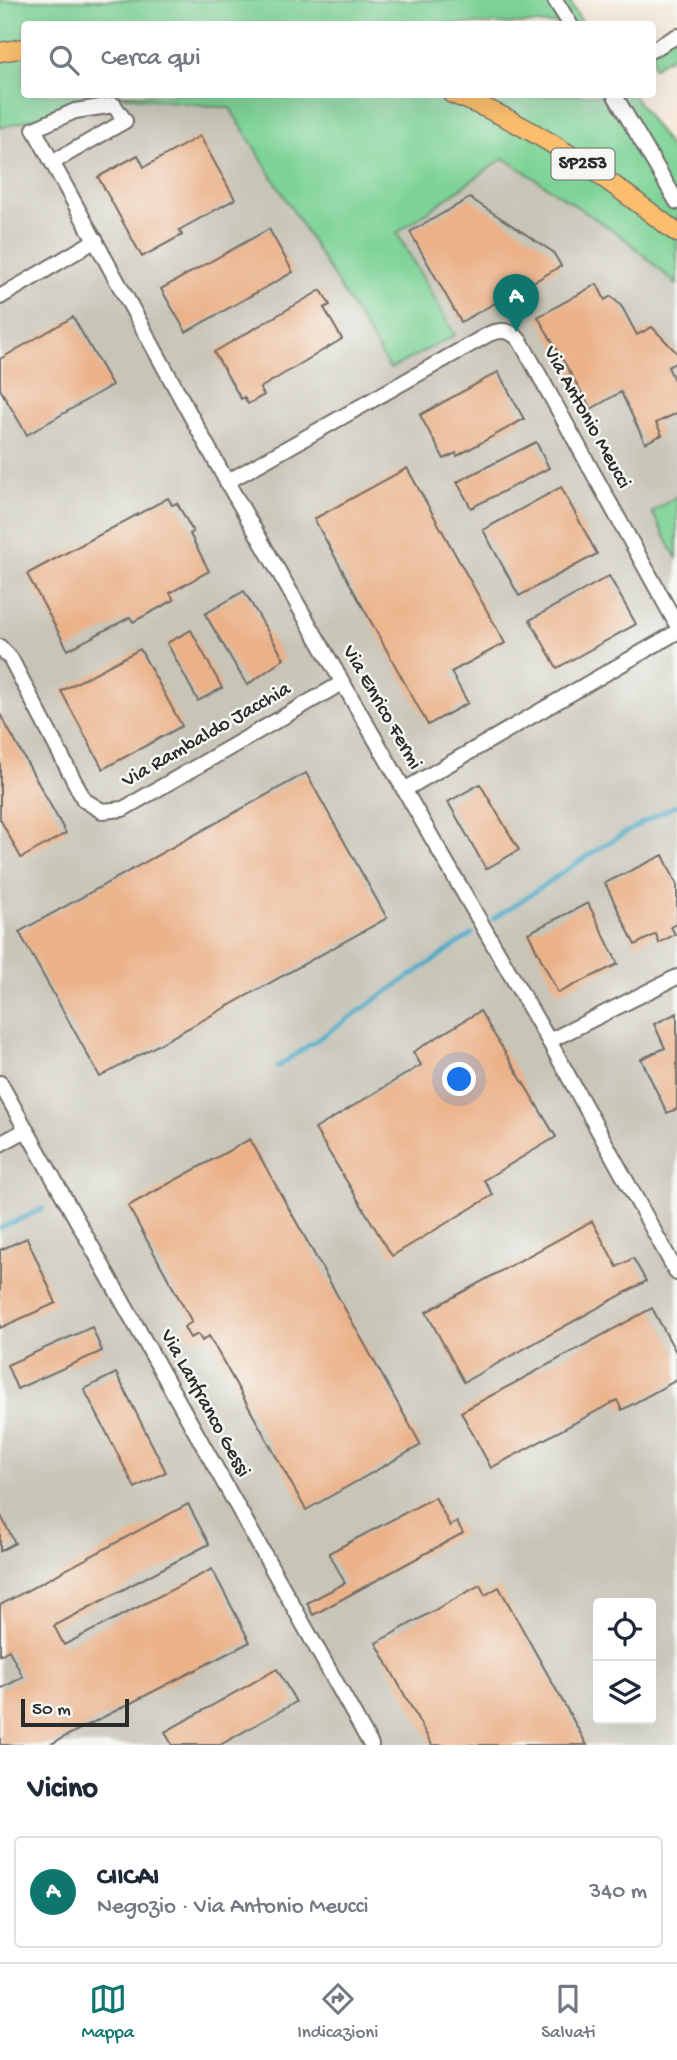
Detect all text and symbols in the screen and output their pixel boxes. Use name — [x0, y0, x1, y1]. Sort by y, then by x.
search box — [21, 21, 656, 98]
icon: search — [45, 41, 83, 79]
text: Cerca qui — [101, 44, 201, 75]
road number: SP253 — [552, 148, 614, 180]
pin: A — [493, 274, 539, 332]
street label: Via Antonio Meucci — [536, 341, 636, 494]
street label: Via Enrico Fermi — [335, 641, 427, 775]
street label: Via Rambaldo Jacchia — [117, 677, 297, 795]
your location — [442, 1062, 476, 1096]
street label: Via Lanfranco Gessi — [153, 1325, 255, 1482]
map controls — [593, 1598, 656, 1724]
button: locate — [593, 1598, 656, 1661]
button: layers — [593, 1661, 656, 1724]
scale bar — [21, 1696, 130, 1728]
text: 50 m — [32, 1699, 71, 1722]
text: Vicino — [28, 1773, 98, 1808]
text: CIICAI — [97, 1863, 159, 1894]
text: A — [46, 1879, 60, 1906]
text: 340 m — [589, 1879, 647, 1906]
text: Negozio · Via Antonio Meucci — [97, 1894, 368, 1921]
tab: Mappa — [81, 1980, 134, 2045]
tab: Indicazioni — [297, 1980, 378, 2045]
tab: Salvati — [541, 1980, 596, 2045]

